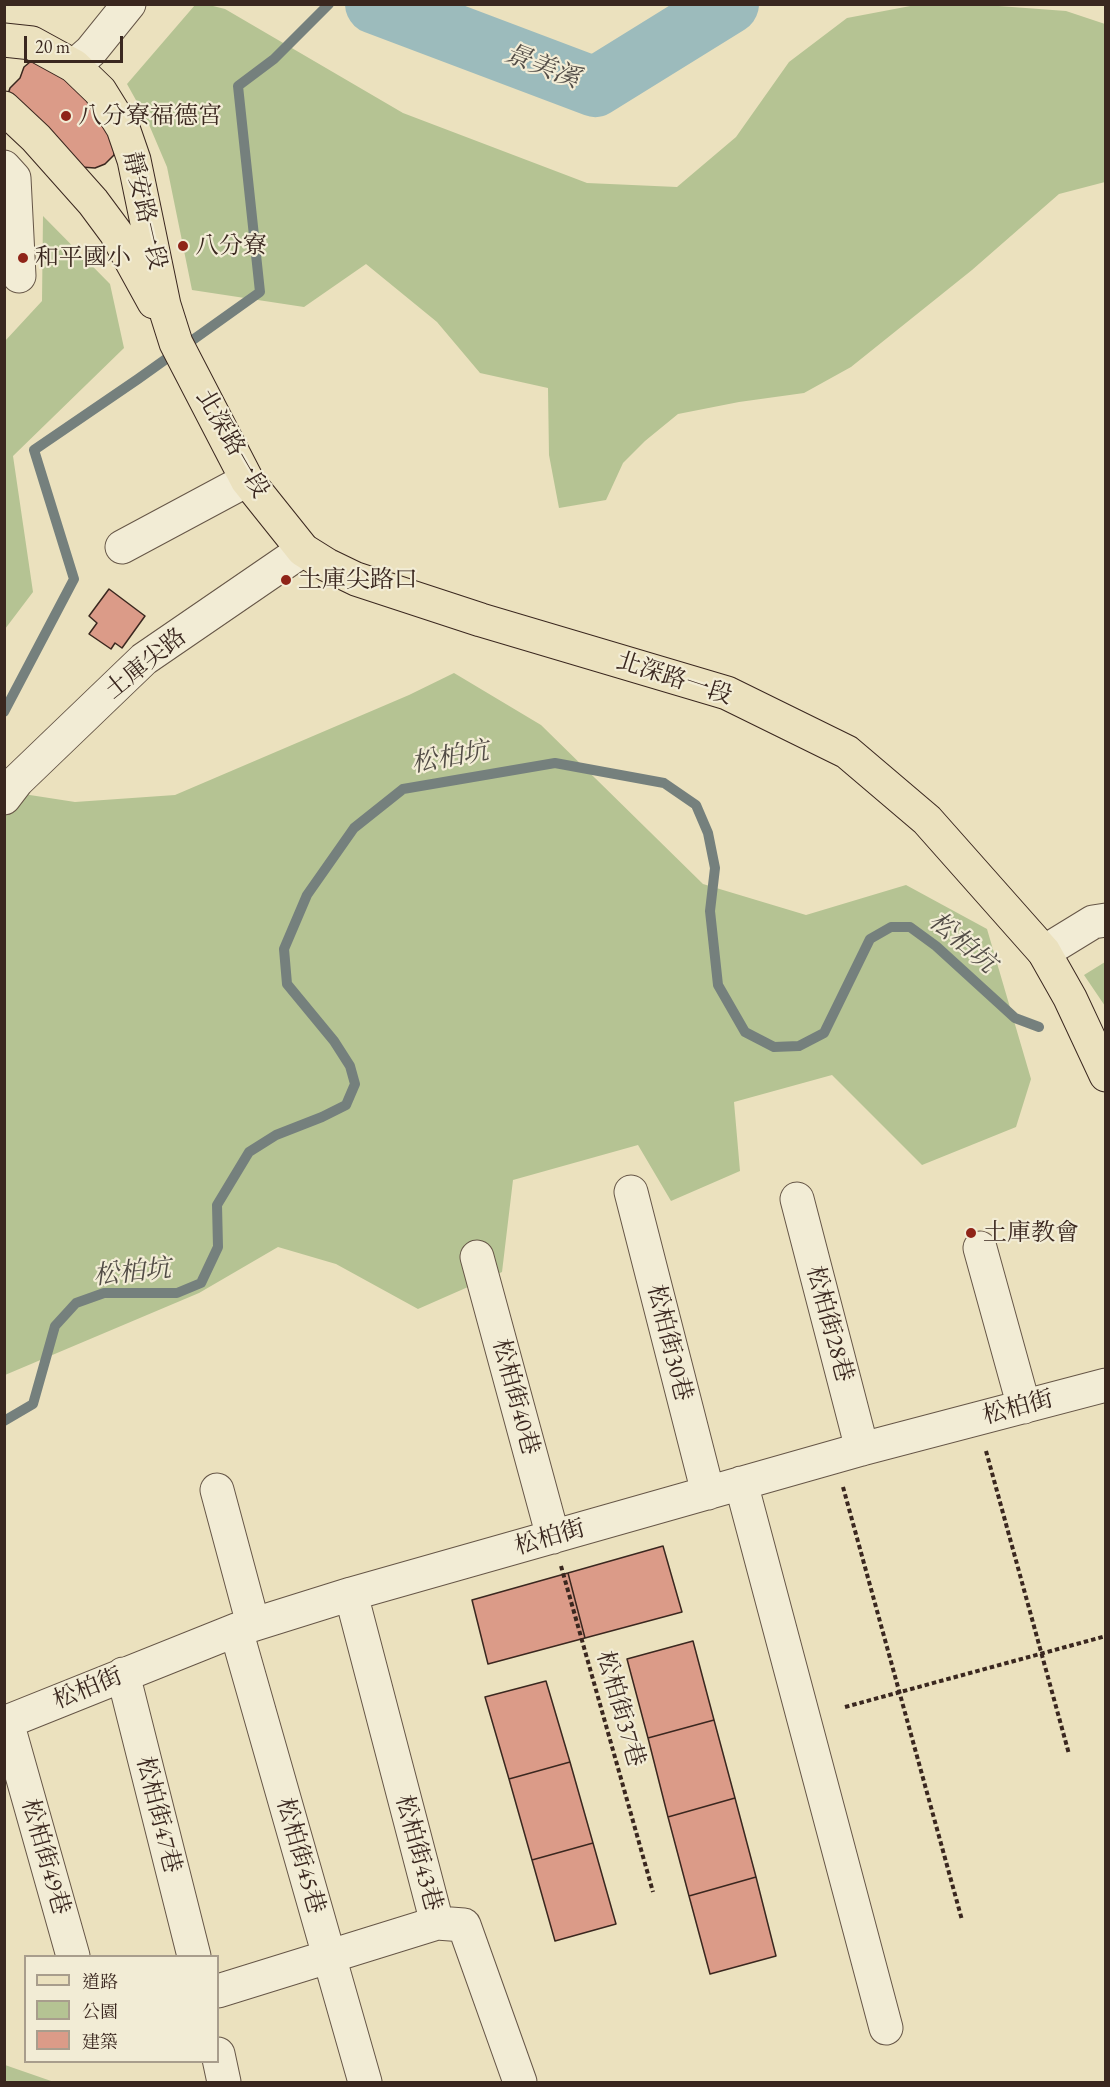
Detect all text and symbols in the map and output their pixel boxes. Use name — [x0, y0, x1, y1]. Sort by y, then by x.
scale bar — [27, 24, 126, 62]
text: 20 m — [35, 35, 70, 58]
water label: 景美溪 — [500, 38, 584, 96]
place label: 八分寮福德宮 — [78, 102, 222, 130]
marker: 八分寮福德宮 — [59, 109, 73, 123]
street label: 靜安路一段 — [116, 149, 172, 273]
place label: 八分寮 — [195, 232, 267, 260]
marker: 八分寮 — [176, 239, 190, 253]
place label: 和平國小 — [35, 244, 131, 272]
marker: 和平國小 — [16, 251, 30, 265]
street label: 北深路一段 — [190, 385, 274, 503]
place label: 土庫尖路口 — [298, 566, 418, 594]
marker: 土庫尖路口 — [279, 573, 293, 587]
street label: 土庫尖路 — [100, 623, 192, 705]
street label: 北深路一段 — [612, 647, 736, 711]
water label: 松柏坑 — [409, 736, 491, 780]
water label: 松柏坑 — [922, 906, 1002, 980]
place label: 土庫教會 — [983, 1219, 1079, 1247]
marker: 土庫教會 — [964, 1226, 978, 1240]
water label: 松柏坑 — [92, 1253, 172, 1293]
street label: 松柏街28巷 — [800, 1263, 858, 1385]
street label: 松柏街30巷 — [641, 1282, 697, 1404]
street label: 松柏街40巷 — [486, 1336, 544, 1458]
street label: 松柏街 — [979, 1385, 1057, 1431]
street label: 松柏街 — [511, 1514, 589, 1562]
street label: 松柏街37巷 — [590, 1648, 650, 1770]
street label: 松柏街 — [49, 1662, 127, 1716]
street label: 松柏街47巷 — [130, 1754, 186, 1876]
street label: 松柏街43巷 — [389, 1792, 447, 1914]
street label: 松柏街45巷 — [270, 1795, 330, 1917]
street label: 松柏街49巷 — [15, 1796, 75, 1918]
legend — [24, 1955, 219, 2063]
text: 道路 — [82, 1970, 118, 1993]
text: 公園 — [82, 2000, 118, 2023]
text: 建築 — [82, 2030, 118, 2053]

